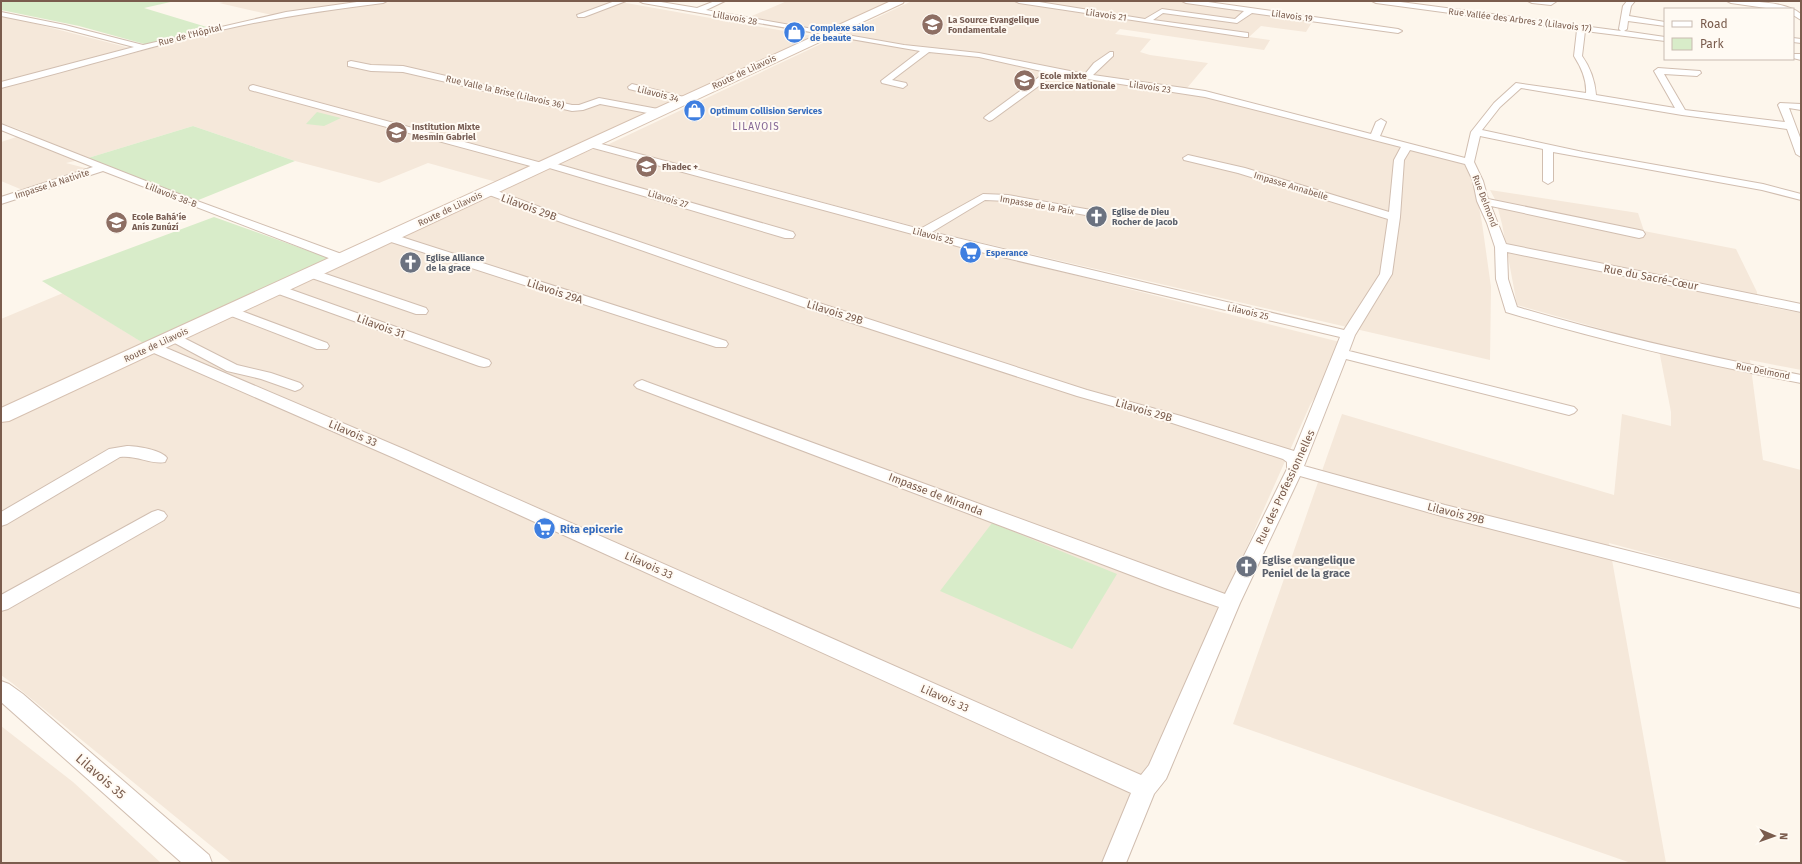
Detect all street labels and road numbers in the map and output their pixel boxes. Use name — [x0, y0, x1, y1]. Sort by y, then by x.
street label: Rue Vallée des Arbres 2 (Lilavois 17) — [1448, 6, 1592, 34]
street label: Lilavois 21 — [1085, 7, 1127, 23]
street label: Lilavois 19 — [1271, 8, 1314, 24]
street label: Lillavois 28 — [712, 9, 758, 27]
street label: Rue de l'Hôpital — [157, 22, 223, 48]
street label: Route de Lilavois — [710, 53, 778, 91]
street label: Rue Valle la Brise (Lilavois 36) — [445, 74, 565, 111]
street label: Lilavois 23 — [1128, 79, 1172, 95]
street label: Lilavois 34 — [636, 84, 680, 104]
street label: Impasse la Nativite — [13, 167, 91, 201]
street label: Impasse Annabelle — [1253, 170, 1329, 202]
street label: Rue Delmond — [1470, 174, 1500, 228]
street label: Lillavois 38-B — [144, 181, 199, 210]
street label: Lilavois 27 — [647, 188, 689, 210]
street label: Route de Lilavois — [416, 190, 484, 228]
street label: Lilavois 29B — [499, 191, 559, 224]
street label: Impasse de la Paix — [999, 194, 1075, 217]
street label: Lilavois 25 — [911, 226, 955, 246]
street label: Rue du Sacré-Cœur — [1602, 262, 1700, 293]
street label: Lilavois 29A — [525, 276, 585, 307]
street label: Lilavois 29B — [805, 298, 865, 327]
street label: Lilavois 25 — [1226, 302, 1270, 322]
street label: Lilavois 31 — [355, 312, 407, 341]
street label: Route de Lilavois — [122, 326, 190, 364]
street label: Rue Delmond — [1735, 361, 1791, 381]
street label: Lilavois 29B — [1114, 396, 1174, 425]
street label: Lilavois 33 — [327, 417, 379, 450]
street label: Rue des Professionnelles — [1253, 428, 1318, 547]
street label: Impasse de Miranda — [887, 470, 985, 518]
street label: Lilavois 29B — [1426, 500, 1486, 527]
street label: Lilavois 33 — [623, 549, 675, 582]
street label: Lilavois 33 — [919, 682, 971, 715]
street label: Lilavois 35 — [73, 751, 129, 802]

